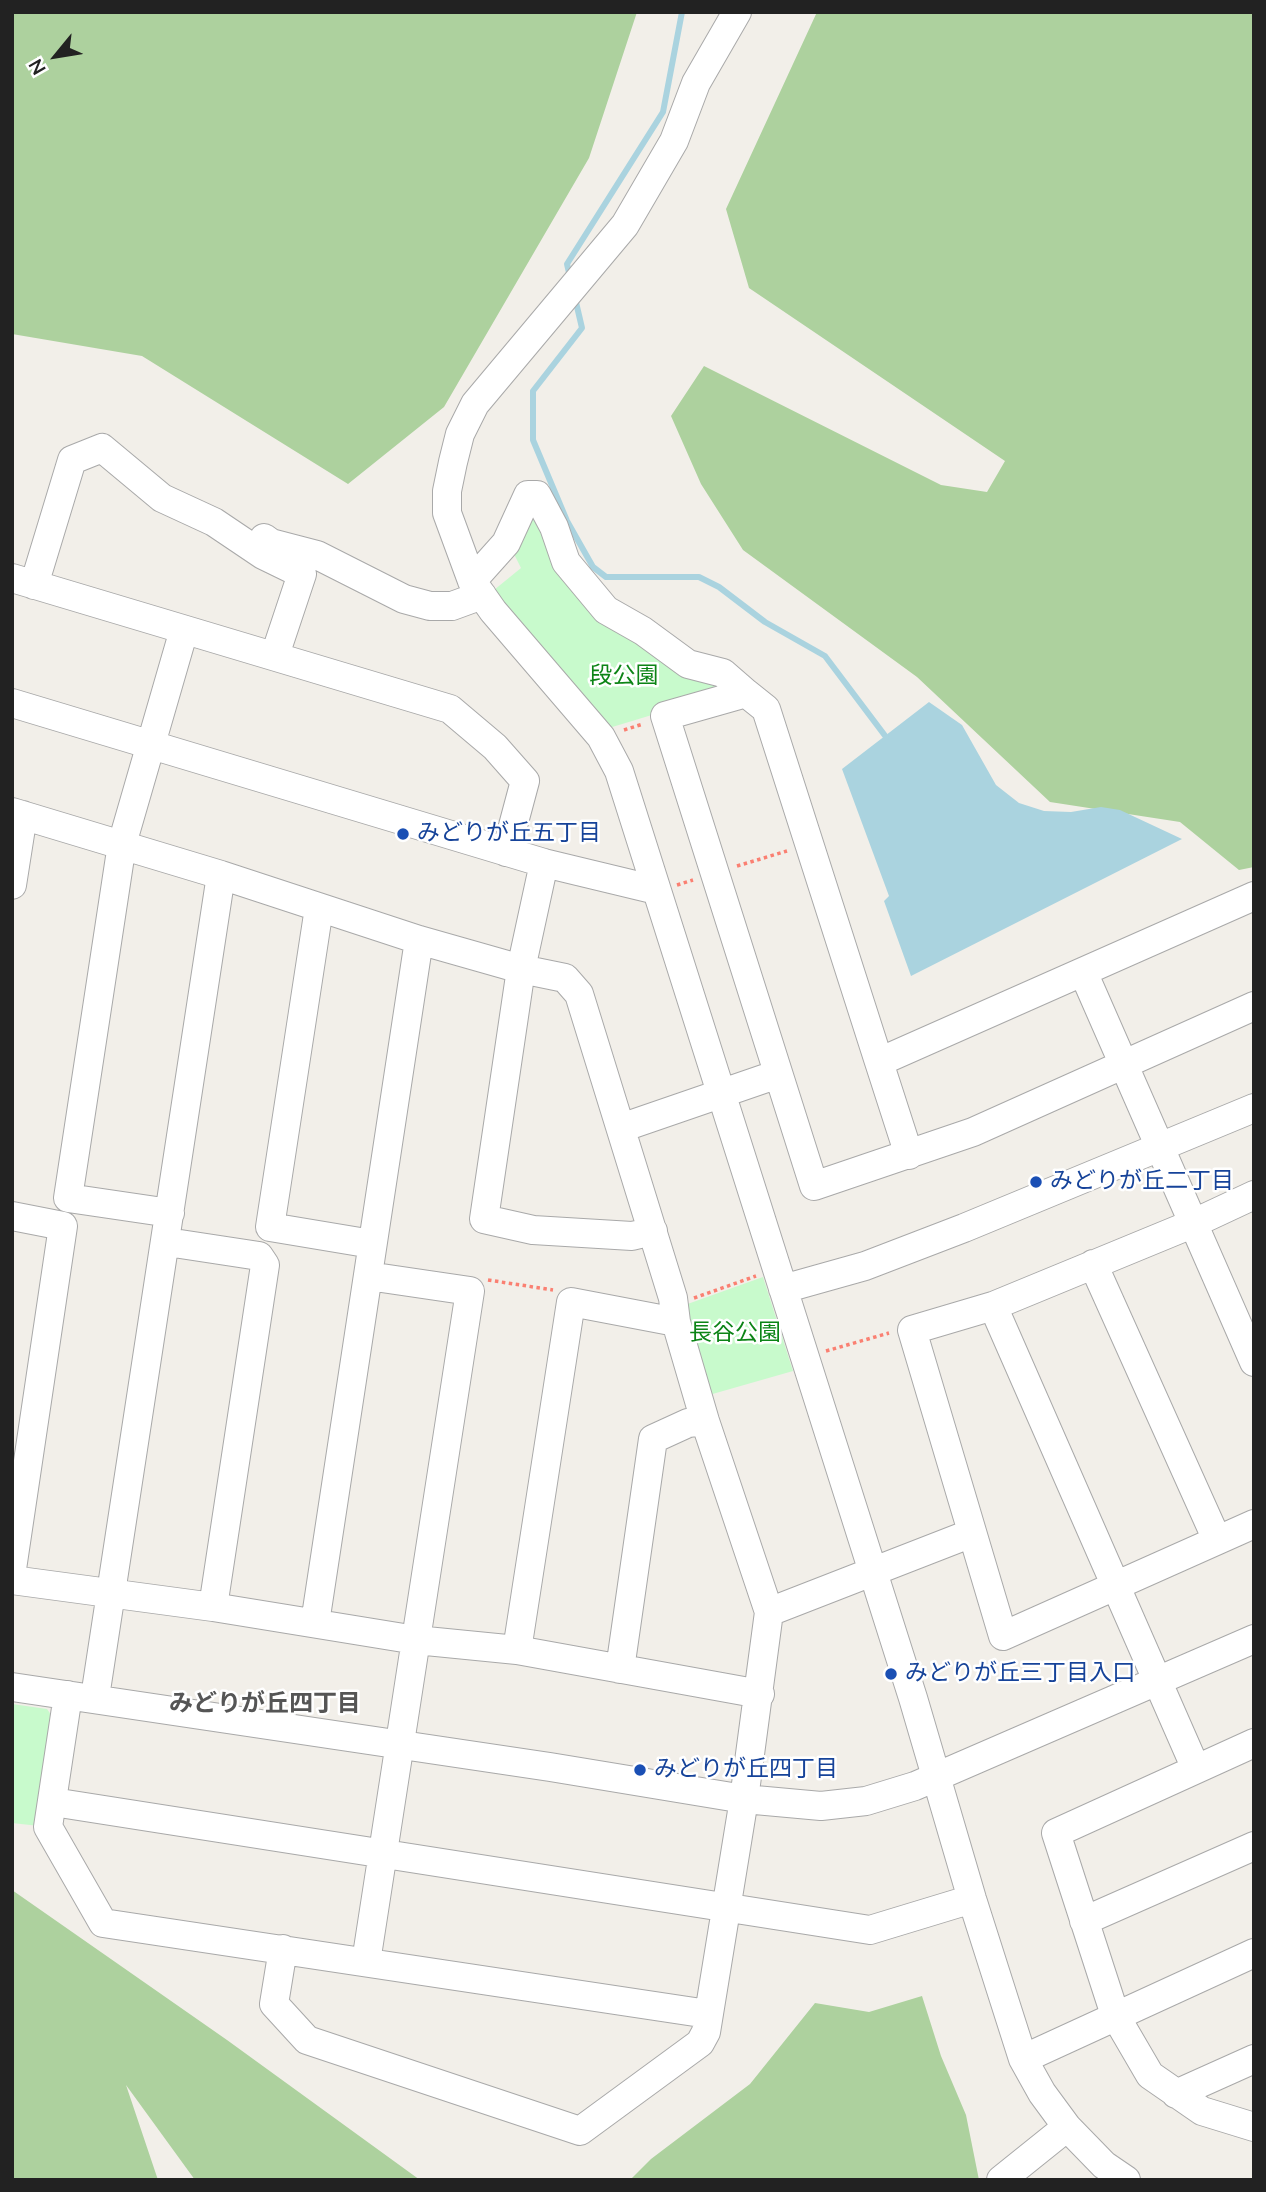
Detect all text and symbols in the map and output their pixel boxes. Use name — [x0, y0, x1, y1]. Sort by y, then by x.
north arrow — [21, 21, 91, 91]
text: N — [23, 54, 53, 79]
park label: 段公園 — [590, 663, 658, 691]
place label: みどりが丘五丁目 — [417, 820, 601, 848]
marker: みどりが丘五丁目 — [395, 826, 411, 842]
place label: みどりが丘二丁目 — [1050, 1168, 1234, 1196]
marker: みどりが丘二丁目 — [1028, 1174, 1044, 1190]
park label: 長谷公園 — [689, 1320, 781, 1348]
place label: みどりが丘三丁目入口 — [905, 1660, 1135, 1688]
marker: みどりが丘三丁目入口 — [883, 1666, 899, 1682]
district label: みどりが丘四丁目 — [169, 1691, 361, 1719]
place label: みどりが丘四丁目 — [654, 1756, 838, 1784]
marker: みどりが丘四丁目 — [632, 1762, 648, 1778]

